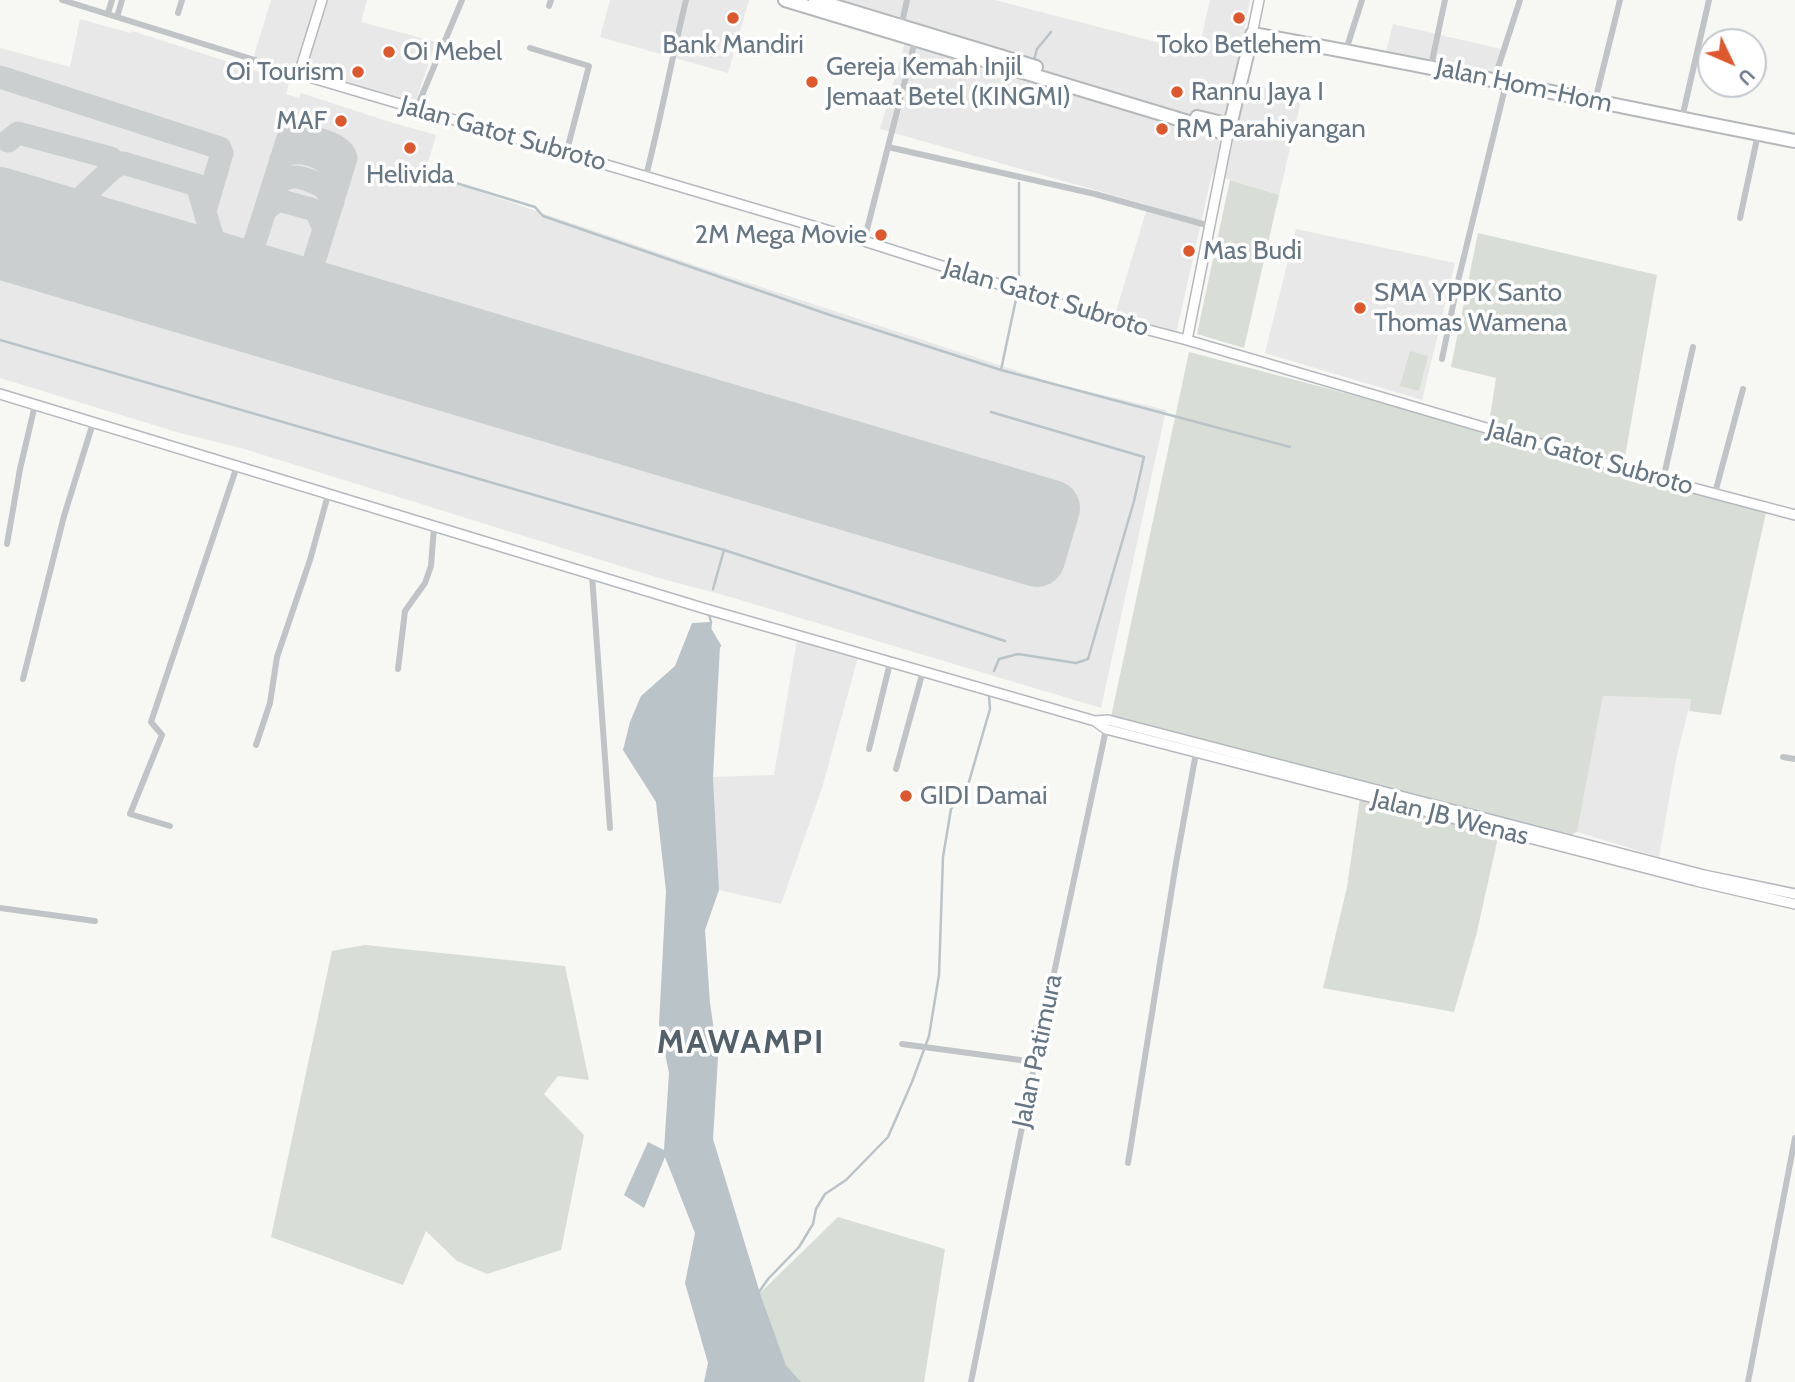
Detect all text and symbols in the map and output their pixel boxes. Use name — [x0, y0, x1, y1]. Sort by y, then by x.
marker: Bank Mandiri — [725, 10, 741, 26]
marker: Toko Betlehem — [1231, 10, 1247, 26]
north arrow — [1697, 28, 1767, 98]
place label: Bank Mandiri — [662, 29, 804, 61]
place label: Toko Betlehem — [1157, 29, 1321, 61]
place label: Oi Mebel — [403, 36, 502, 68]
marker: Oi Mebel — [381, 44, 397, 60]
place label: Gereja Kemah Injil Jemaat Betel (KINGMI) — [826, 51, 1071, 112]
street label: Jalan Hom-Hom — [1433, 52, 1615, 120]
place label: Oi Tourism — [226, 56, 344, 88]
marker: Oi Tourism — [350, 64, 366, 80]
text: U — [1733, 64, 1759, 89]
marker: Gereja Kemah Injil Jemaat Betel (KINGMI) — [804, 74, 820, 90]
place label: Rannu Jaya I — [1191, 76, 1324, 108]
marker: Rannu Jaya I — [1169, 84, 1185, 100]
street label: Jalan Gatot Subroto — [396, 90, 610, 178]
place label: MAF — [276, 105, 327, 137]
marker: MAF — [333, 113, 349, 129]
place label: RM Parahiyangan — [1176, 113, 1366, 145]
marker: RM Parahiyangan — [1154, 121, 1170, 137]
marker: Helivida — [402, 140, 418, 156]
place label: Helivida — [366, 159, 454, 191]
place label: 2M Mega Movie — [695, 219, 867, 251]
marker: 2M Mega Movie — [873, 227, 889, 243]
place label: Mas Budi — [1203, 235, 1302, 267]
marker: Mas Budi — [1181, 243, 1197, 259]
street label: Jalan Gatot Subroto — [940, 252, 1152, 344]
place label: SMA YPPK Santo Thomas Wamena — [1374, 277, 1567, 338]
marker: SMA YPPK Santo Thomas Wamena — [1352, 300, 1368, 316]
street label: Jalan Gatot Subroto — [1483, 414, 1697, 502]
place label: GIDI Damai — [920, 780, 1047, 812]
street label: Jalan JB Wenas — [1368, 783, 1532, 853]
marker: GIDI Damai — [898, 788, 914, 804]
street label: Jalan Patimura — [1007, 972, 1069, 1130]
district label: MAWAMPI — [658, 1023, 824, 1063]

